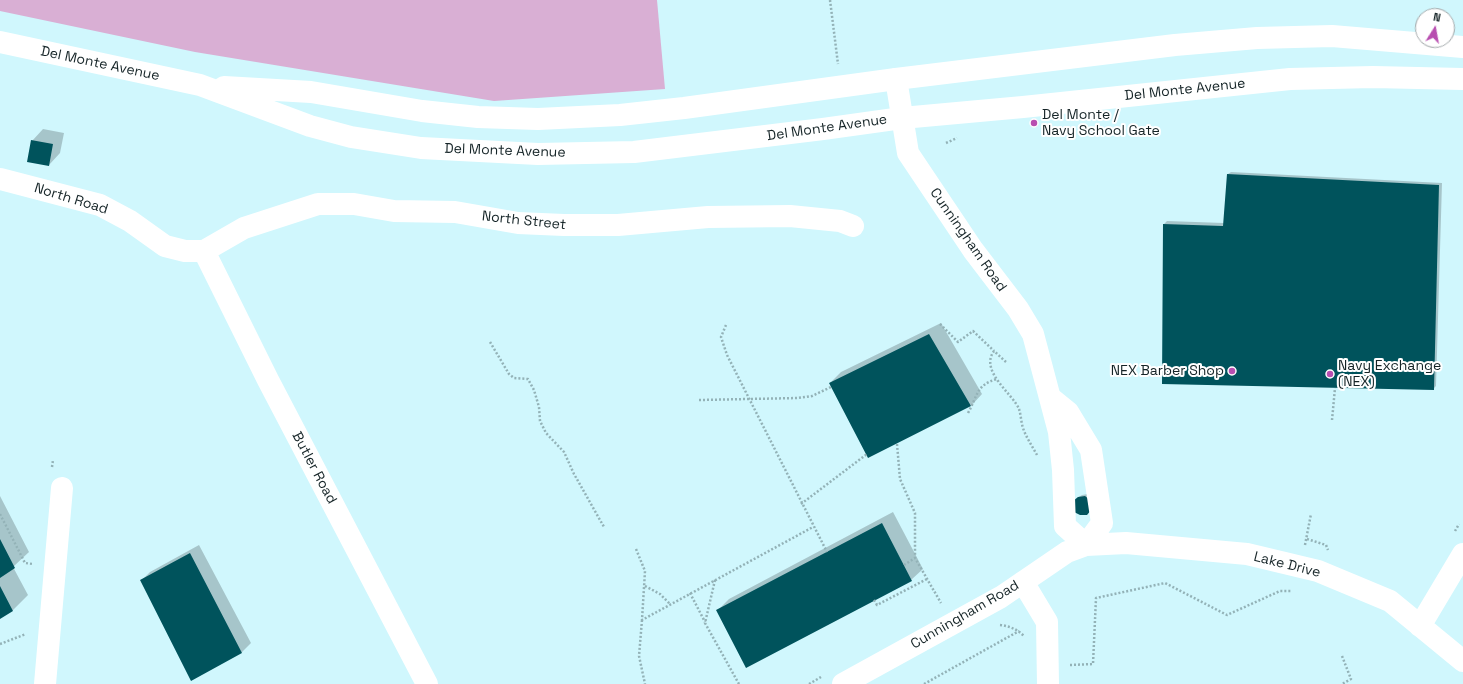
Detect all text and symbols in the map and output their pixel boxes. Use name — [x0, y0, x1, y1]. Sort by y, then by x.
north arrow — [1415, 8, 1455, 48]
text: N — [1432, 10, 1442, 25]
street label: Del Monte Avenue — [39, 43, 161, 85]
street label: Del Monte Avenue — [1124, 75, 1246, 105]
place label: Del Monte / Navy School Gate — [1042, 107, 1160, 140]
street label: Del Monte Avenue — [766, 111, 888, 145]
marker: Del Monte / Navy School Gate — [1029, 118, 1039, 128]
street label: Del Monte Avenue — [444, 140, 566, 162]
street label: North Road — [32, 180, 110, 218]
street label: Cunningham Road — [926, 185, 1010, 295]
street label: North Street — [481, 208, 567, 234]
place label: Navy Exchange (NEX) — [1338, 358, 1441, 390]
place label: NEX Barber Shop — [1111, 363, 1224, 379]
marker: NEX Barber Shop — [1227, 366, 1237, 376]
marker: Navy Exchange (NEX) — [1325, 369, 1335, 379]
street label: Butler Road — [288, 429, 340, 507]
street label: Lake Drive — [1252, 549, 1322, 581]
street label: Cunningham Road — [908, 577, 1022, 653]

